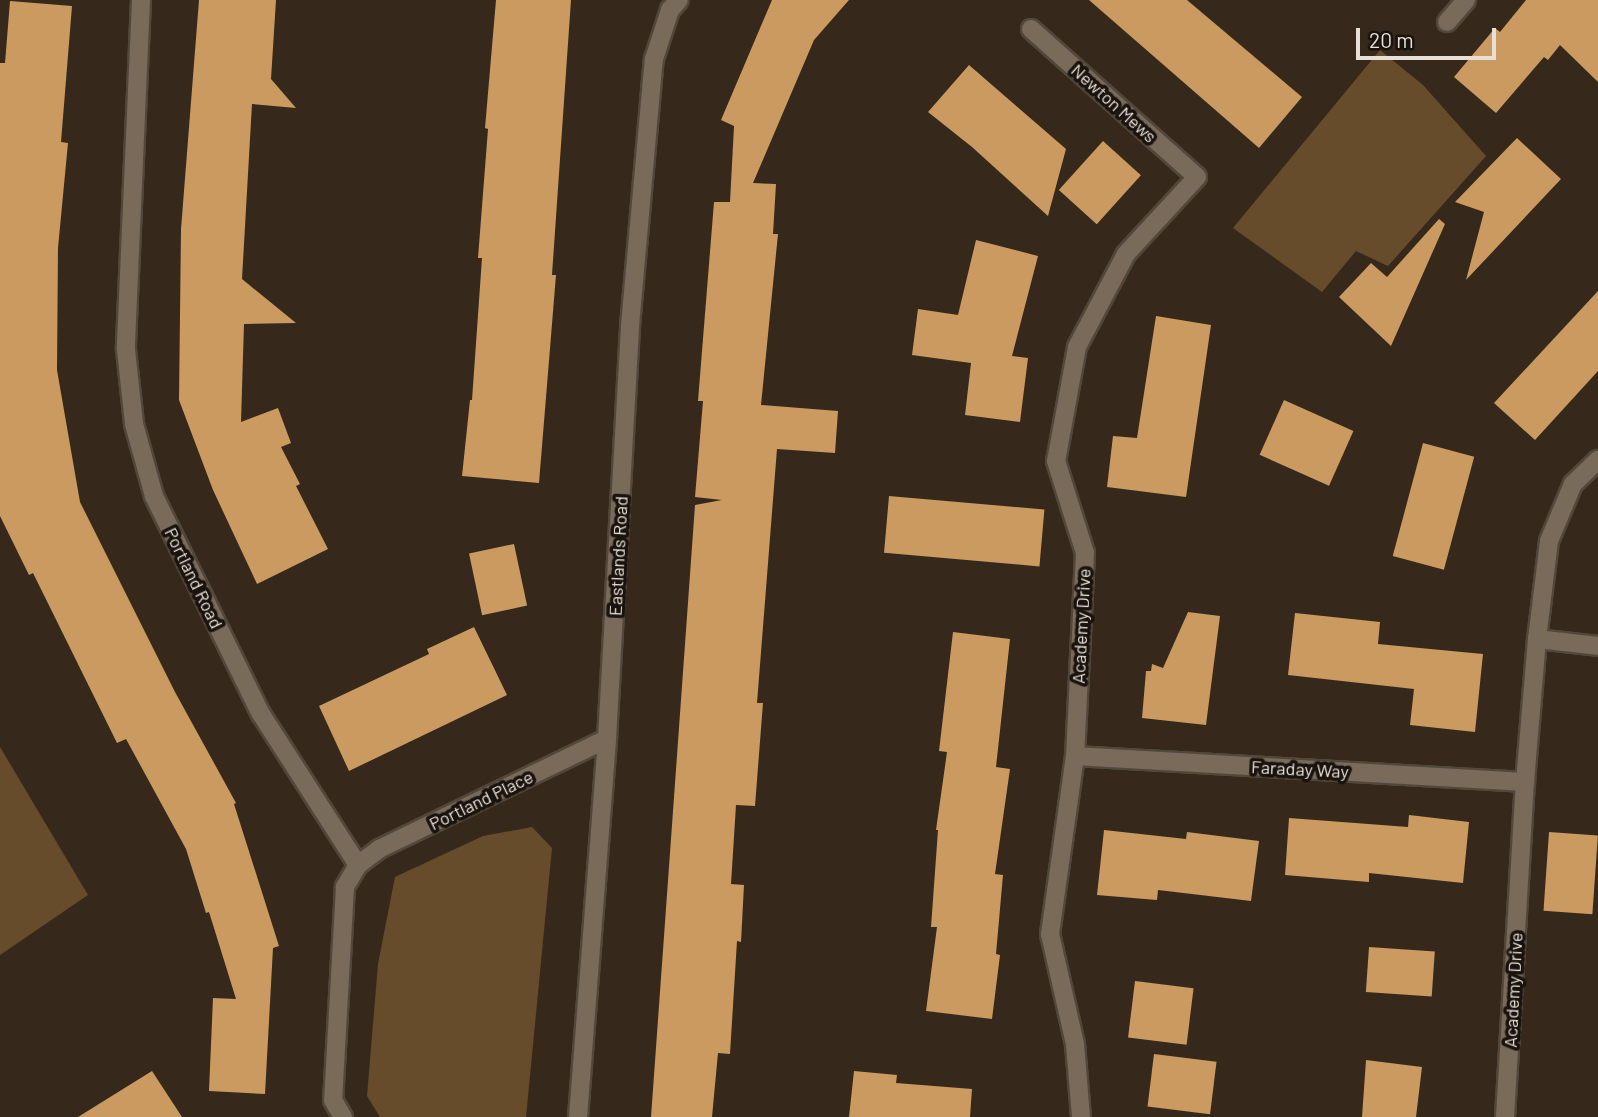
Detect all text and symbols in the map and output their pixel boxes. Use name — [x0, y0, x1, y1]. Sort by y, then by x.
scale bar — [1360, 14, 1500, 58]
text: 20 m — [1369, 27, 1414, 52]
street label: Newton Mews — [1067, 59, 1161, 147]
street label: Eastlands Road — [604, 495, 632, 617]
street label: Portland Road — [160, 524, 228, 632]
street label: Academy Drive — [1067, 568, 1095, 684]
street label: Faraday Way — [1251, 756, 1349, 782]
street label: Portland Place — [426, 766, 536, 834]
street label: Academy Drive — [1499, 932, 1527, 1048]

